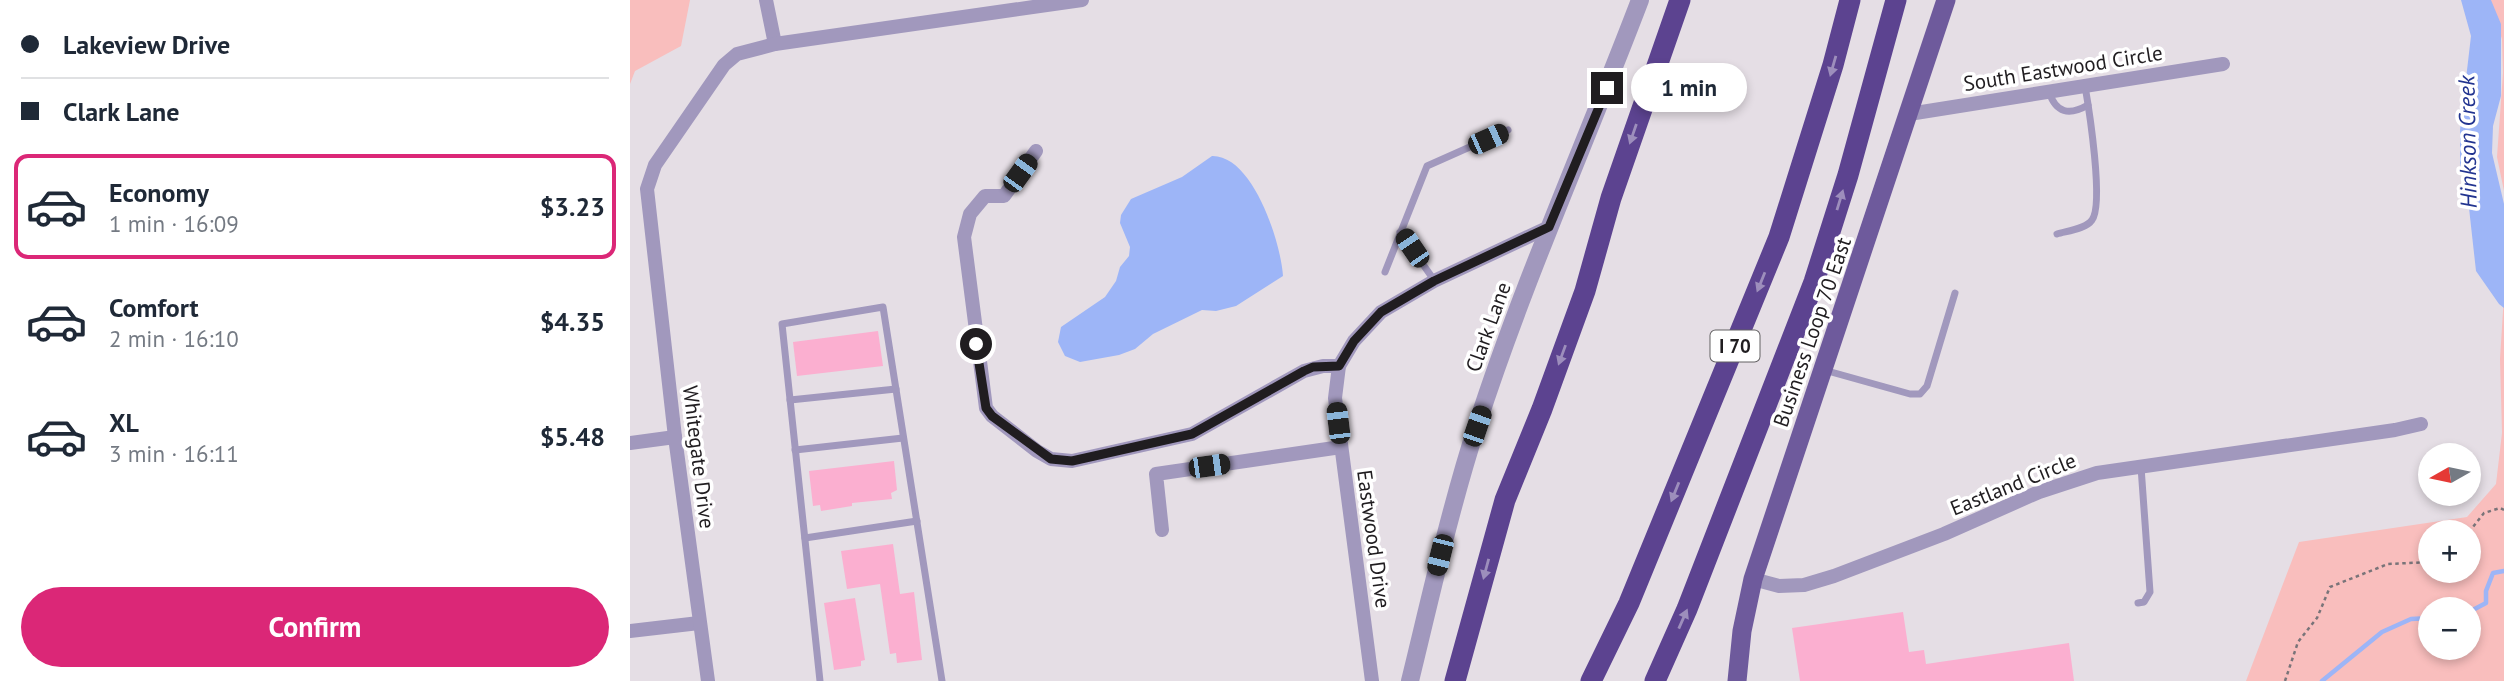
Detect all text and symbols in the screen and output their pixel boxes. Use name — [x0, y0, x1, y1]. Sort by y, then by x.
text: Lakeview Drive — [63, 28, 230, 61]
street label: South Eastwood Circle — [1962, 39, 2164, 97]
one-way arrow — [1827, 56, 1837, 77]
callout: 1 min — [1632, 64, 1747, 112]
route end — [1591, 72, 1623, 104]
text: 1 min — [1661, 73, 1717, 102]
water label: Hinkson Creek — [2451, 74, 2483, 209]
text: Clark Lane — [63, 95, 179, 128]
car — [1465, 121, 1512, 157]
one-way arrow — [1627, 123, 1638, 144]
car — [1000, 150, 1041, 196]
icon: car — [25, 175, 88, 238]
text: Economy — [109, 176, 209, 209]
one-way arrow — [1835, 189, 1846, 210]
text: $3.23 — [540, 190, 605, 223]
text: 1 min · 16:09 — [109, 209, 239, 238]
car — [1392, 225, 1433, 271]
street label: Business Loop 70 East — [1767, 234, 1857, 430]
one-way arrow — [1756, 271, 1767, 292]
street label: Clark Lane — [1459, 278, 1517, 376]
icon: car — [25, 290, 88, 353]
text: Comfort — [109, 291, 199, 324]
text: $4.35 — [540, 305, 605, 338]
text: 2 min · 16:10 — [109, 324, 239, 353]
route start — [960, 328, 992, 360]
road number: I 70 — [1710, 330, 1760, 362]
one-way arrow — [1556, 345, 1567, 366]
street label: Whitegate Drive — [677, 384, 721, 530]
car — [1326, 401, 1351, 445]
car — [1461, 403, 1494, 449]
icon: car — [25, 405, 88, 468]
text: XL — [109, 406, 139, 439]
text: $5.48 — [540, 420, 605, 453]
text: 3 min · 16:11 — [109, 439, 239, 468]
north arrow — [2418, 443, 2482, 506]
map controls — [2418, 443, 2481, 660]
street label: Eastland Circle — [1946, 446, 2080, 522]
car — [1187, 453, 1232, 479]
street label: Eastwood Drive — [1351, 468, 1397, 610]
one-way arrow — [1669, 482, 1680, 503]
button: + — [2418, 520, 2481, 583]
car — [1425, 532, 1456, 578]
one-way arrow — [1480, 558, 1491, 580]
button: Confirm — [21, 587, 609, 667]
button: − — [2418, 597, 2481, 660]
one-way arrow — [1677, 609, 1689, 629]

